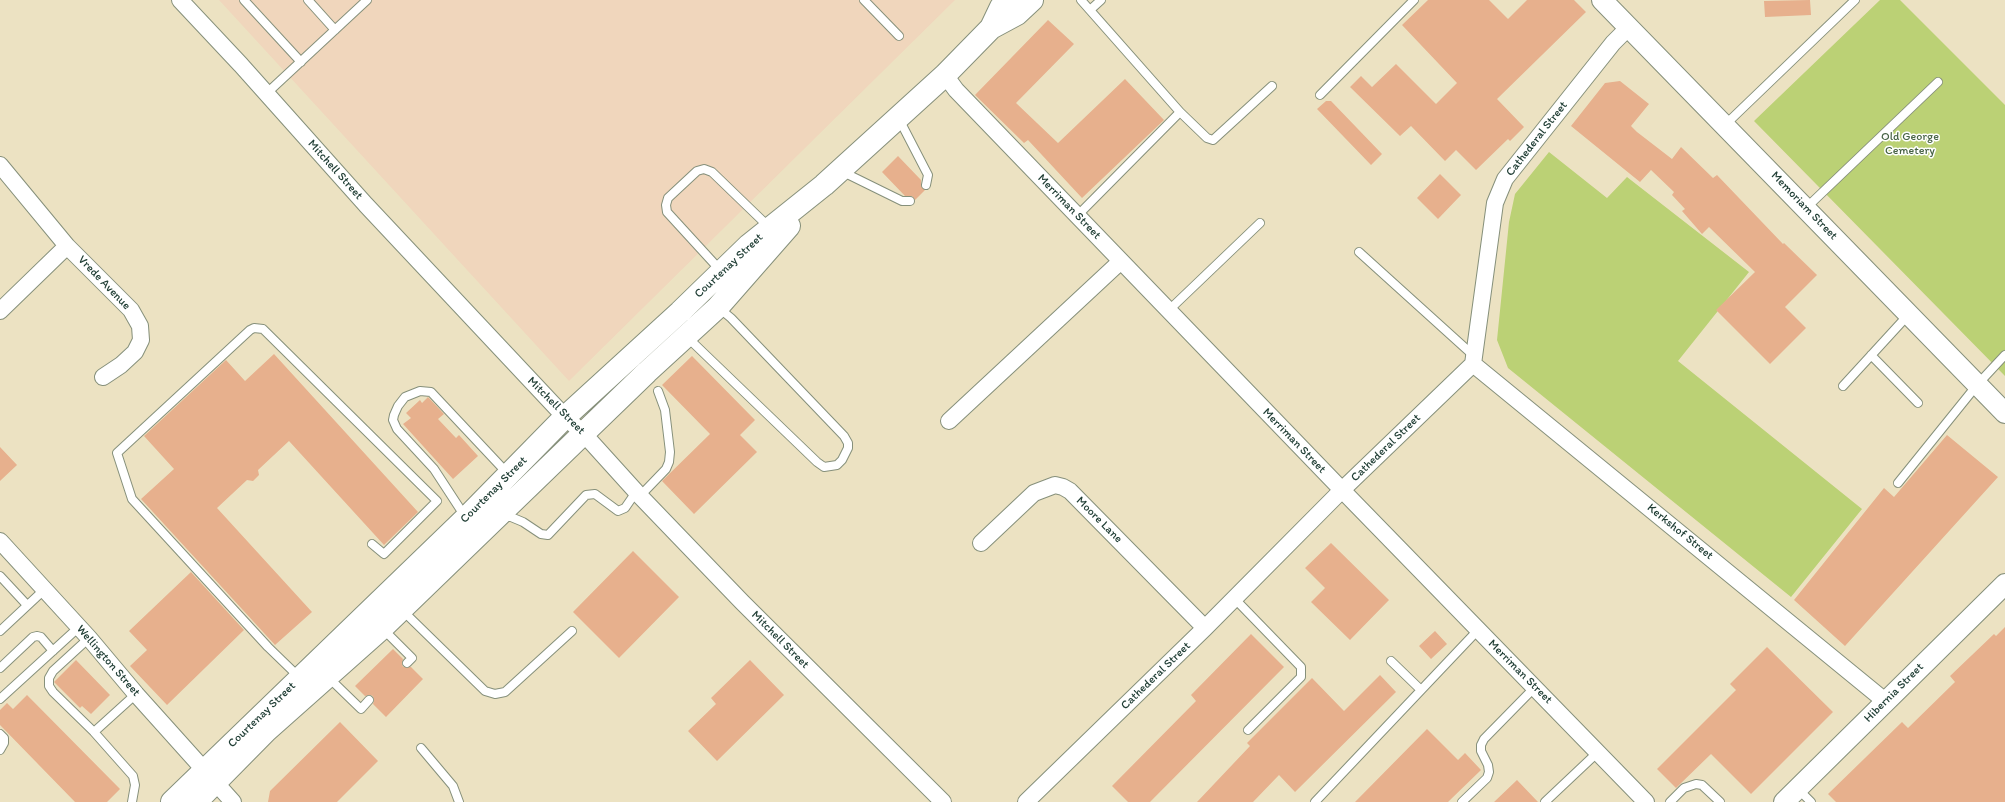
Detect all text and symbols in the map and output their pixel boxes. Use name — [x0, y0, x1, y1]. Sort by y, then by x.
street label: Cathederal Street — [1503, 99, 1571, 179]
park label: Old George Cemetery — [1881, 130, 1939, 158]
street label: Mitchell Street — [304, 137, 366, 203]
street label: Memoriam Street — [1768, 169, 1840, 243]
street label: Merriman Street — [1034, 171, 1104, 243]
street label: Courtenay Street — [692, 231, 766, 301]
street label: Vrede Avenue — [75, 253, 133, 313]
street label: Mitchell Street — [524, 374, 588, 438]
street label: Merriman Street — [1259, 405, 1329, 477]
street label: Cathederal Street — [1348, 411, 1424, 485]
street label: Courtenay Street — [458, 454, 530, 526]
street label: Moore Lane — [1073, 494, 1125, 546]
street label: Kerkshof Street — [1644, 501, 1716, 563]
street label: Mitchell Street — [748, 608, 812, 672]
street label: Wellington Street — [73, 622, 143, 700]
street label: Merriman Street — [1485, 637, 1555, 707]
street label: Cathederal Street — [1118, 639, 1194, 713]
street label: Hibernia Street — [1861, 660, 1927, 726]
street label: Courtenay Street — [225, 679, 299, 751]

